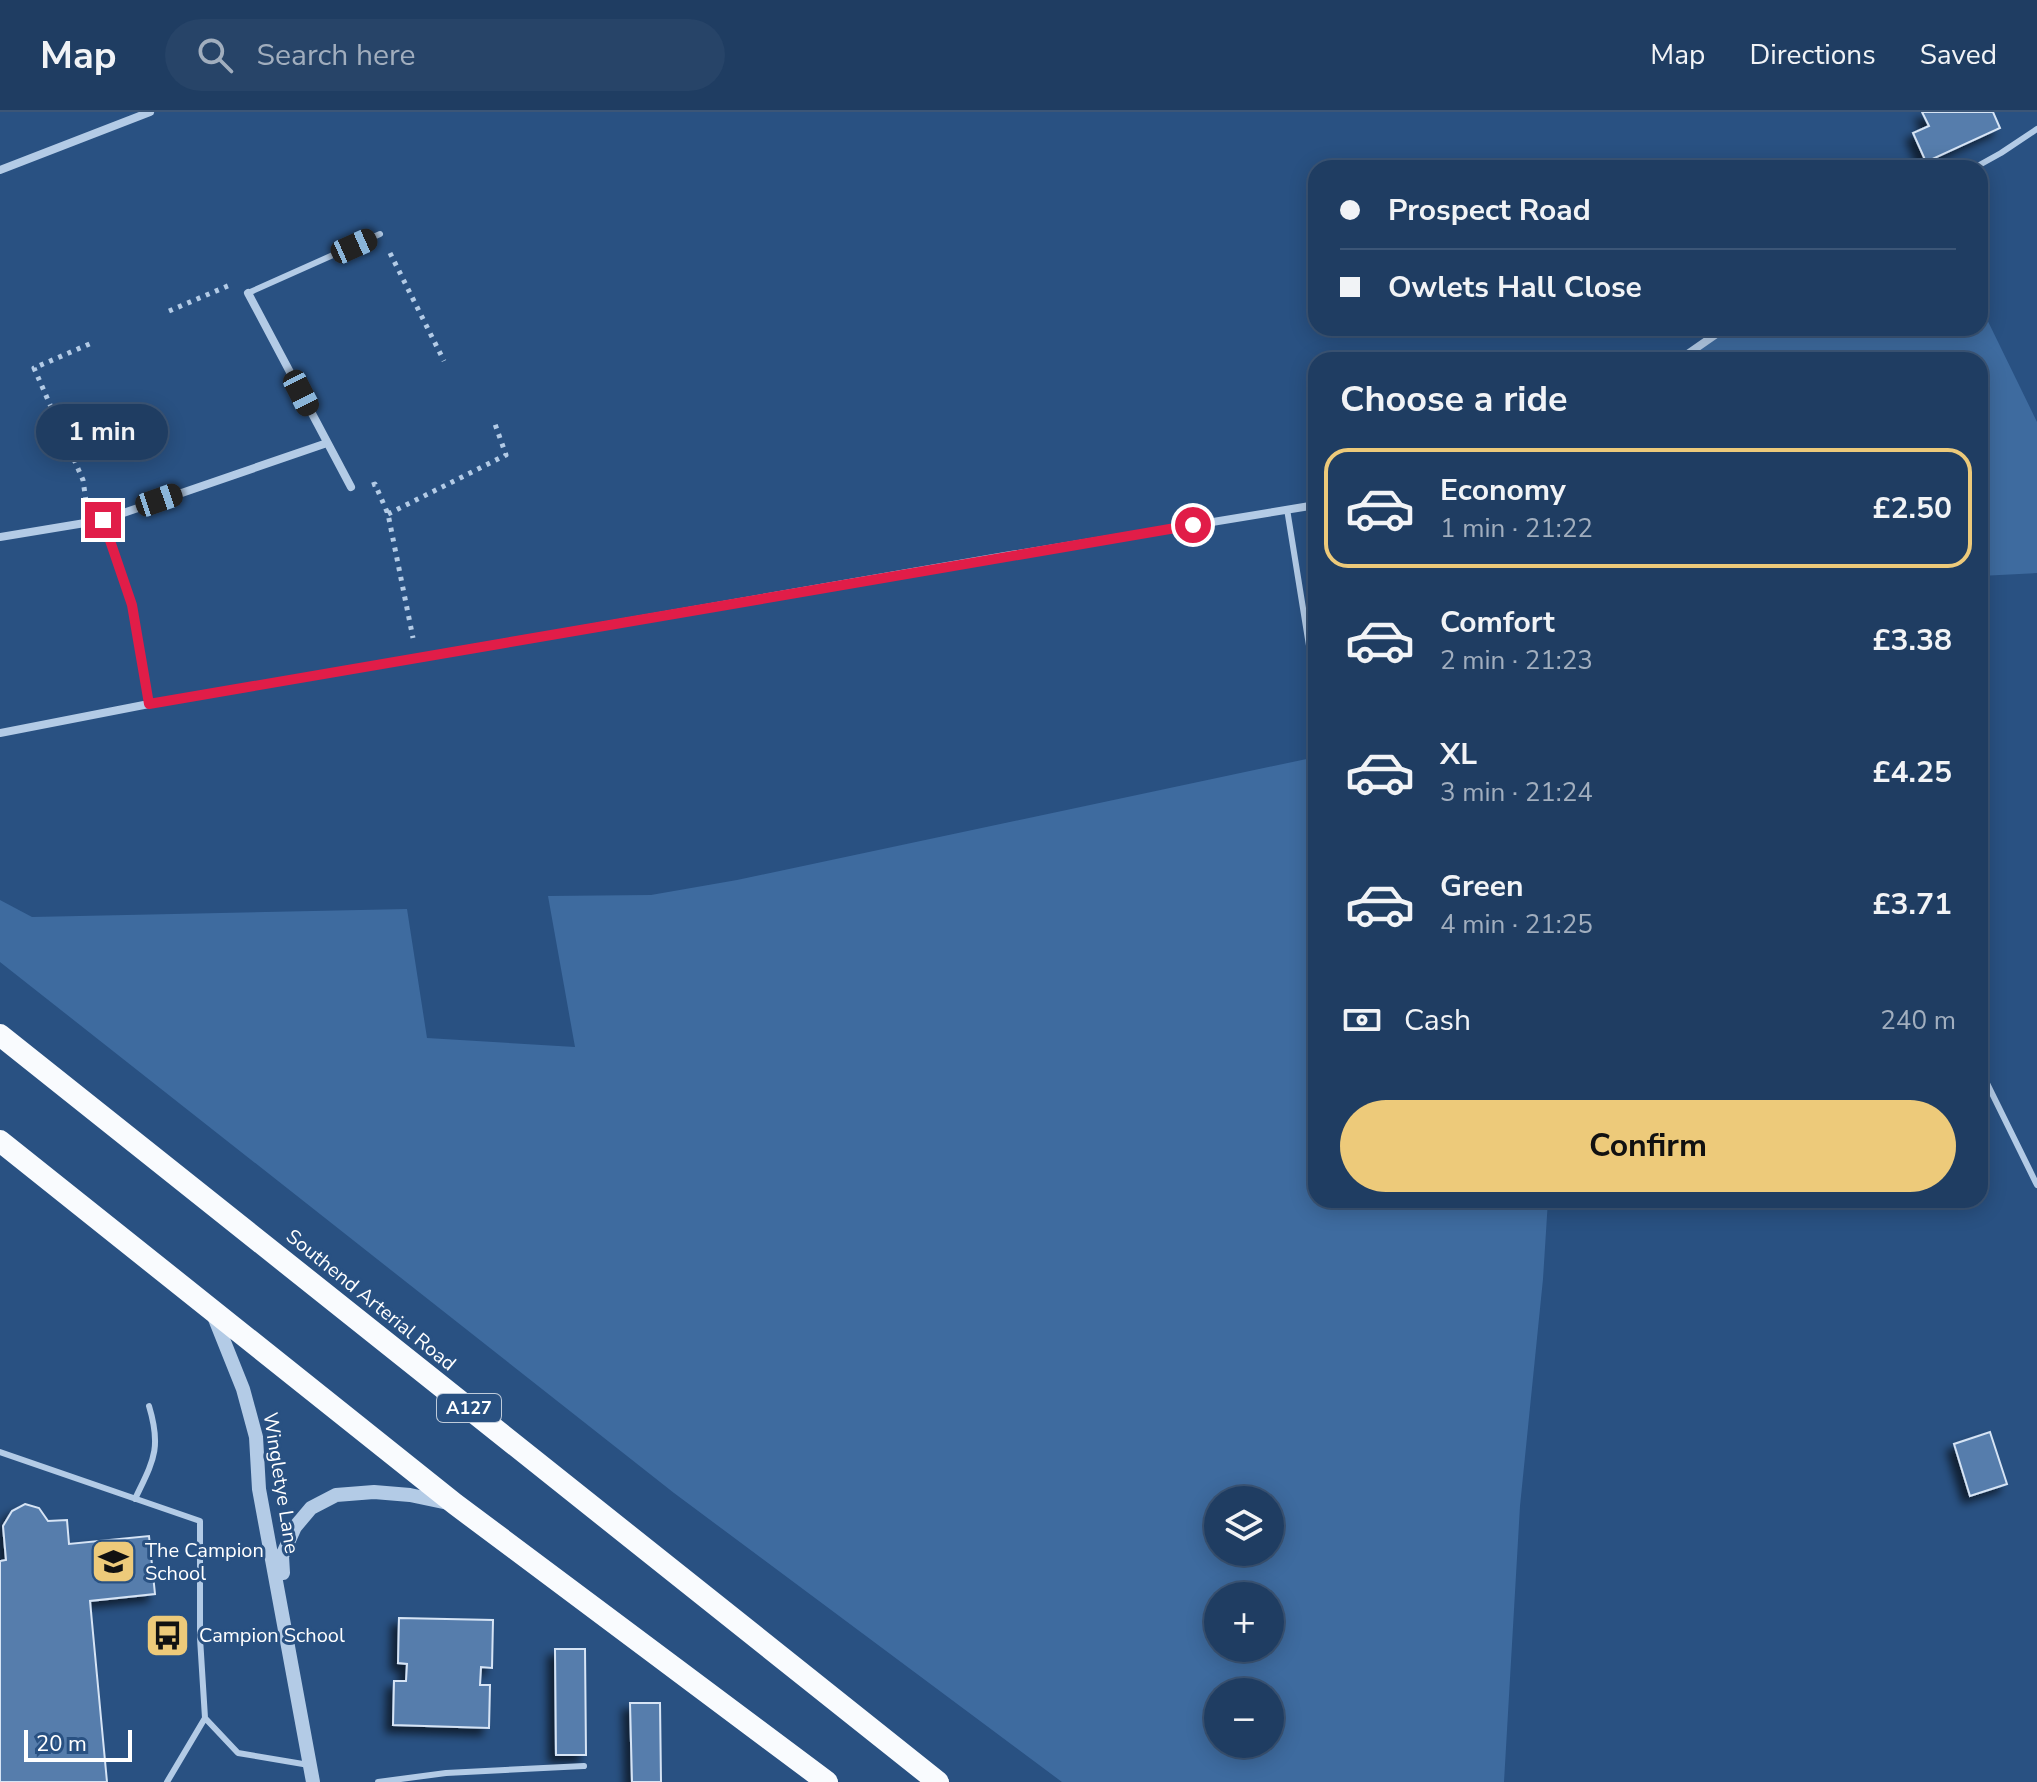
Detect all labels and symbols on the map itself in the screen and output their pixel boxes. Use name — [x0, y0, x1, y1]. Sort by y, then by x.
car — [327, 225, 381, 267]
car — [279, 366, 323, 420]
callout: 1 min — [37, 404, 169, 460]
car — [132, 481, 186, 519]
route end — [85, 502, 121, 538]
route start — [1175, 507, 1211, 543]
street label: Southend Arterial Road — [280, 1223, 462, 1377]
road number: A127 — [437, 1394, 501, 1422]
street label: Wingletye Lane — [257, 1410, 305, 1556]
school or university icon: The Campion School — [90, 1537, 138, 1585]
place label: The Campion School — [145, 1537, 264, 1587]
bus stop icon: Campion School — [144, 1611, 192, 1659]
place label: Campion School — [199, 1622, 345, 1649]
scale bar — [24, 1726, 132, 1762]

